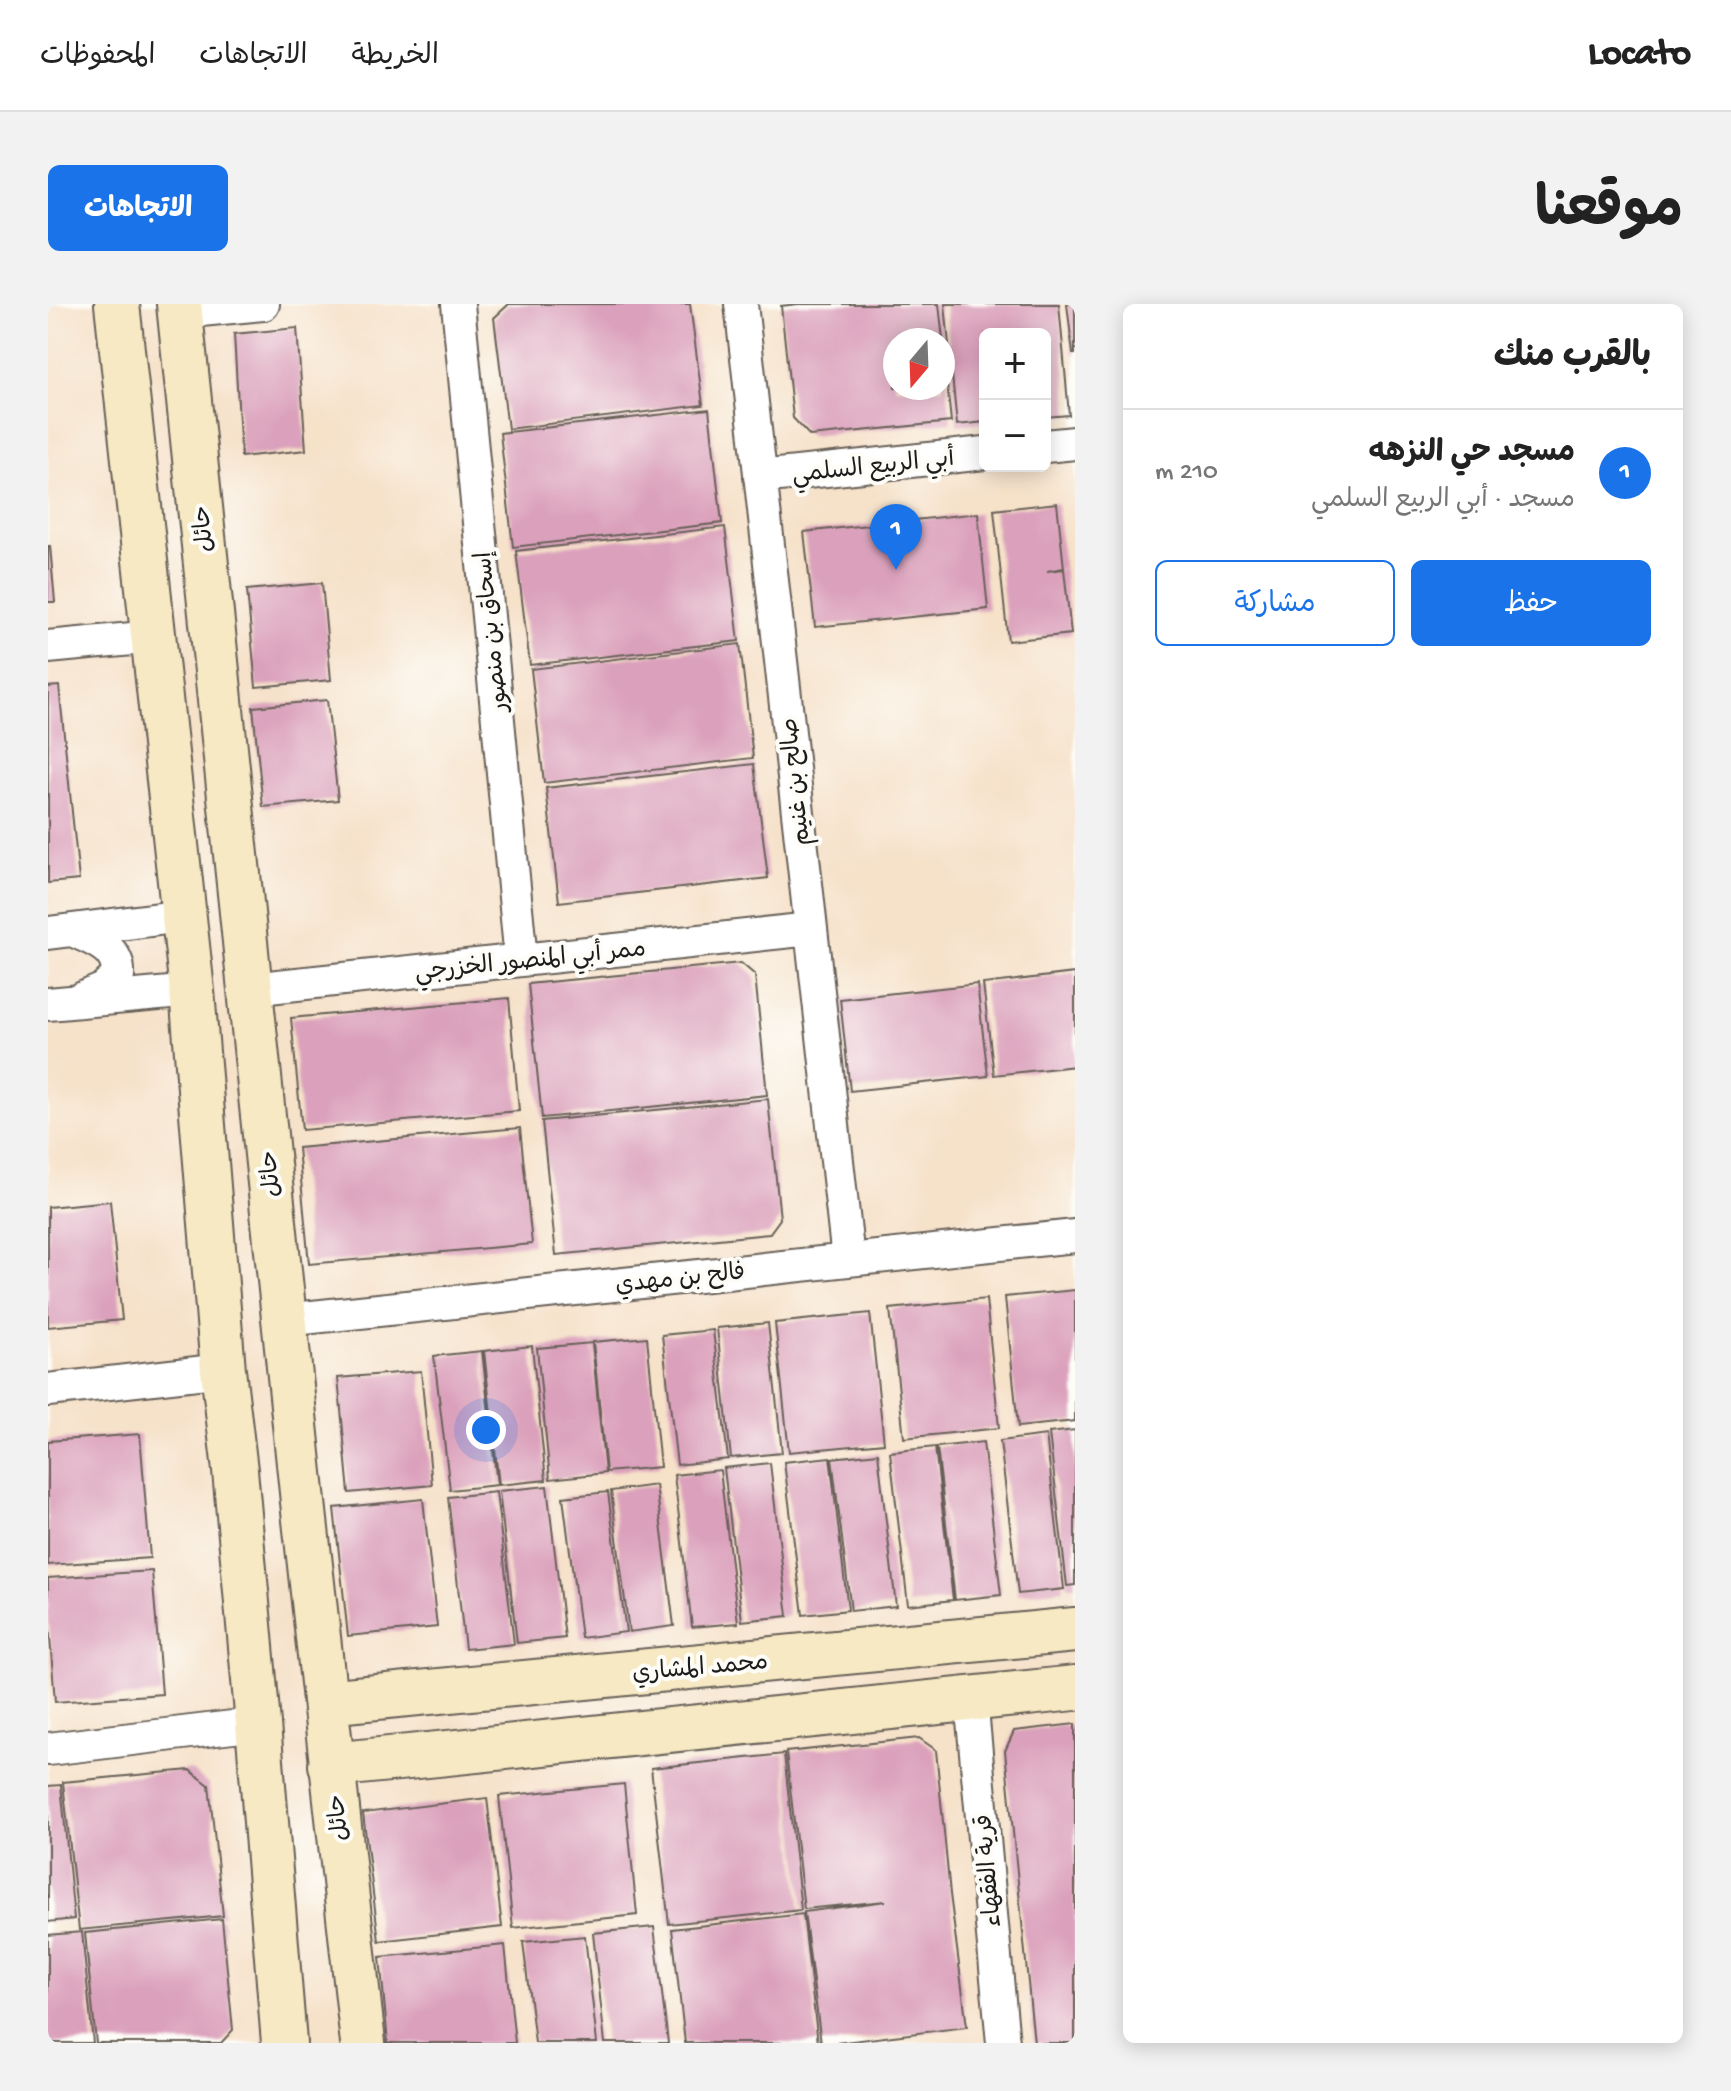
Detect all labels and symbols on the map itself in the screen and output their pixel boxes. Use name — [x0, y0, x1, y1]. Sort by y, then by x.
north arrow — [883, 328, 955, 400]
street label: أبي الربيع السلمي — [790, 442, 956, 494]
street label: حائل — [189, 504, 222, 553]
pin: 1 — [870, 504, 922, 570]
street label: إسحاق بن منصور — [471, 550, 517, 715]
street label: صالح بن غنيم — [776, 716, 819, 847]
street label: ممر أبي المنصور الخزرجي — [413, 932, 648, 992]
street label: حائل — [256, 1149, 289, 1198]
street label: فالح بن مهدي — [614, 1259, 747, 1302]
your location — [466, 1410, 506, 1450]
street label: محمد المشاري — [631, 1649, 769, 1690]
street label: حائل — [323, 1793, 358, 1843]
street label: قرية الفقهاء — [971, 1813, 1010, 1929]

